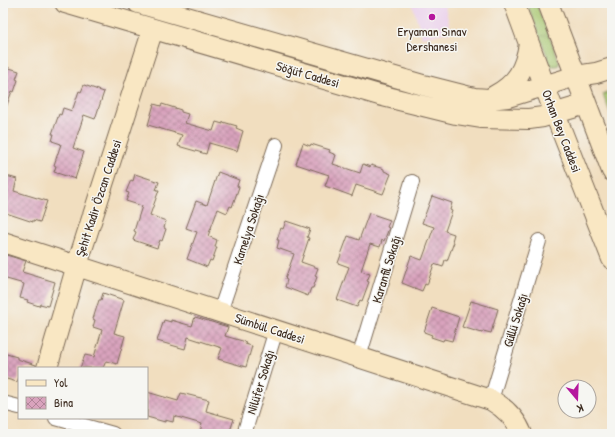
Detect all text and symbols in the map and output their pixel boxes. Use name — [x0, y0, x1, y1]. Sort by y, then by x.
marker: Eryaman Sınav Dershanesi — [427, 12, 437, 22]
place label: Eryaman Sınav Dershanesi — [397, 22, 467, 55]
street label: Söğüt Caddesi — [274, 56, 342, 92]
street label: Orhan Bey Caddesi — [538, 87, 586, 175]
street label: Şehit Kadir Özcan Caddesi — [71, 137, 125, 259]
street label: Kamelya Sokağı — [228, 191, 268, 267]
street label: Karanfil Sokağı — [367, 233, 405, 305]
street label: Güllü Sokağı — [498, 291, 532, 349]
street label: Sümbül Caddesi — [233, 308, 307, 348]
street label: Nilüfer Sokağı — [242, 347, 278, 417]
legend — [18, 367, 148, 419]
text: Yol — [54, 374, 68, 391]
north arrow — [557, 379, 597, 419]
text: Bina — [54, 394, 73, 411]
text: K — [575, 401, 585, 416]

